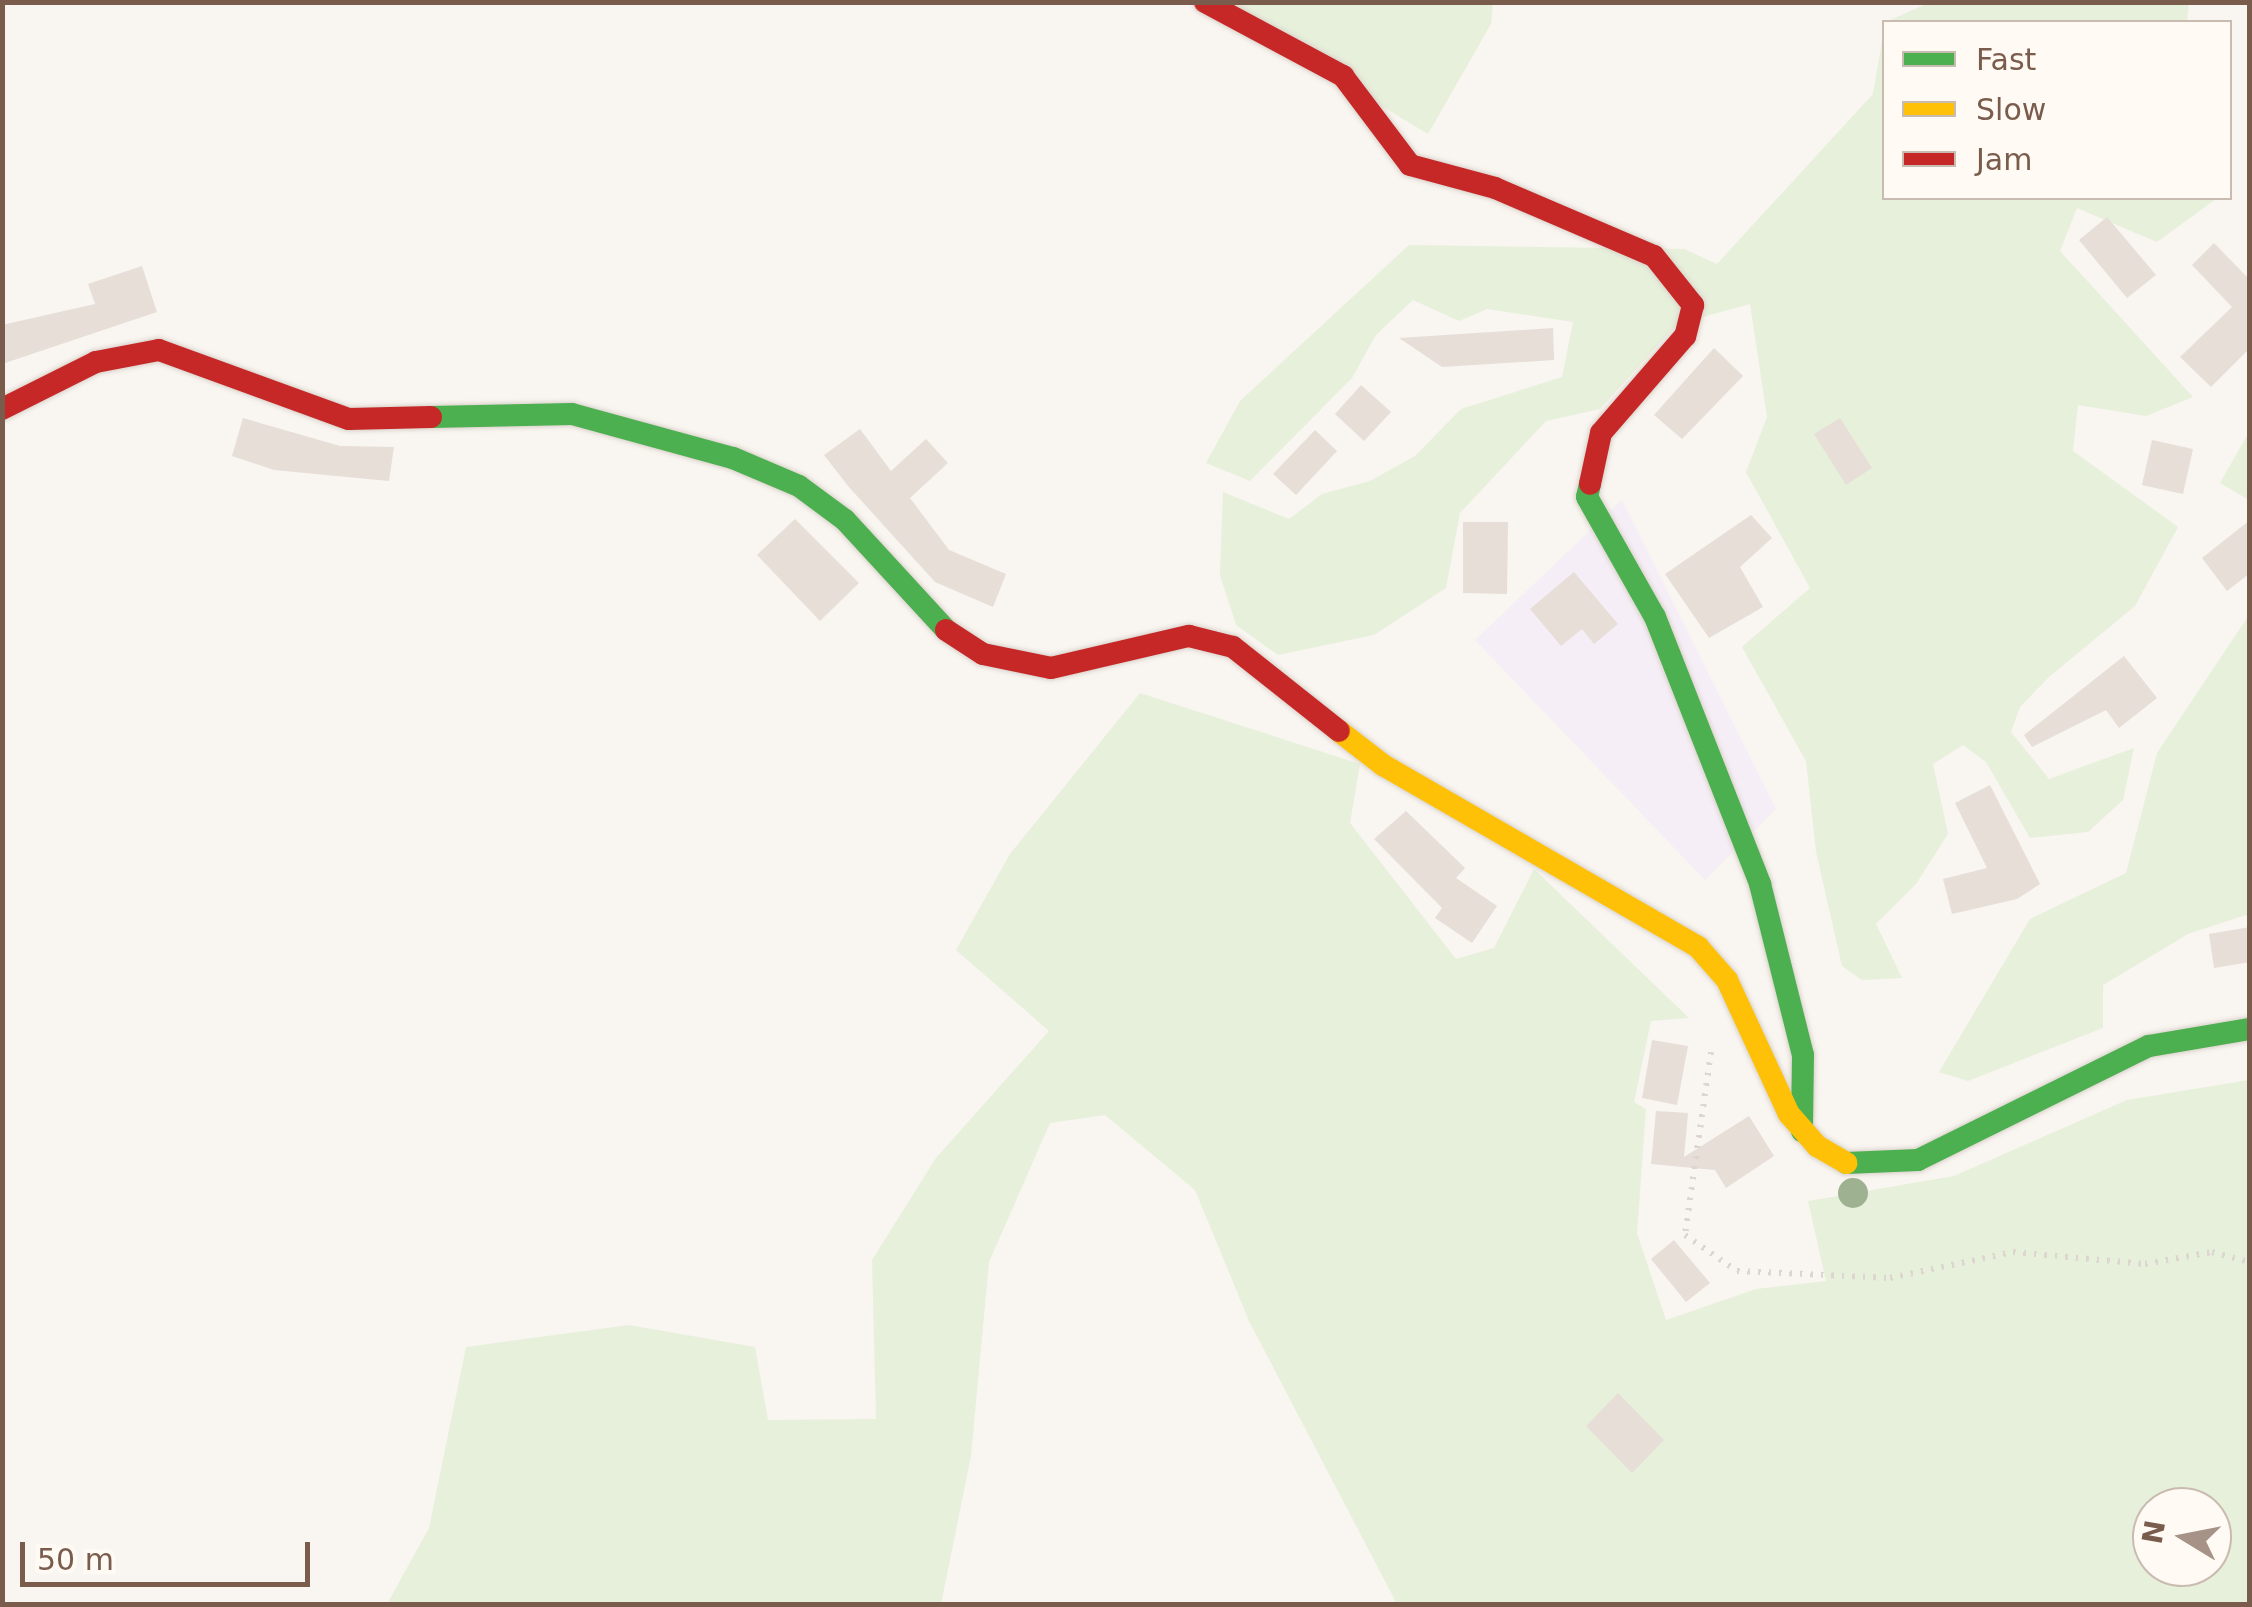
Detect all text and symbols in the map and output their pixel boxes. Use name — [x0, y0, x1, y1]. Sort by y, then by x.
legend — [1882, 20, 2232, 200]
text: Fast — [1976, 42, 2036, 77]
text: Slow — [1976, 92, 2046, 127]
text: Jam — [1976, 142, 2032, 177]
north arrow — [2132, 1487, 2232, 1587]
text: N — [2136, 1518, 2172, 1546]
scale bar — [25, 1522, 315, 1584]
text: 50 m — [37, 1542, 114, 1577]

